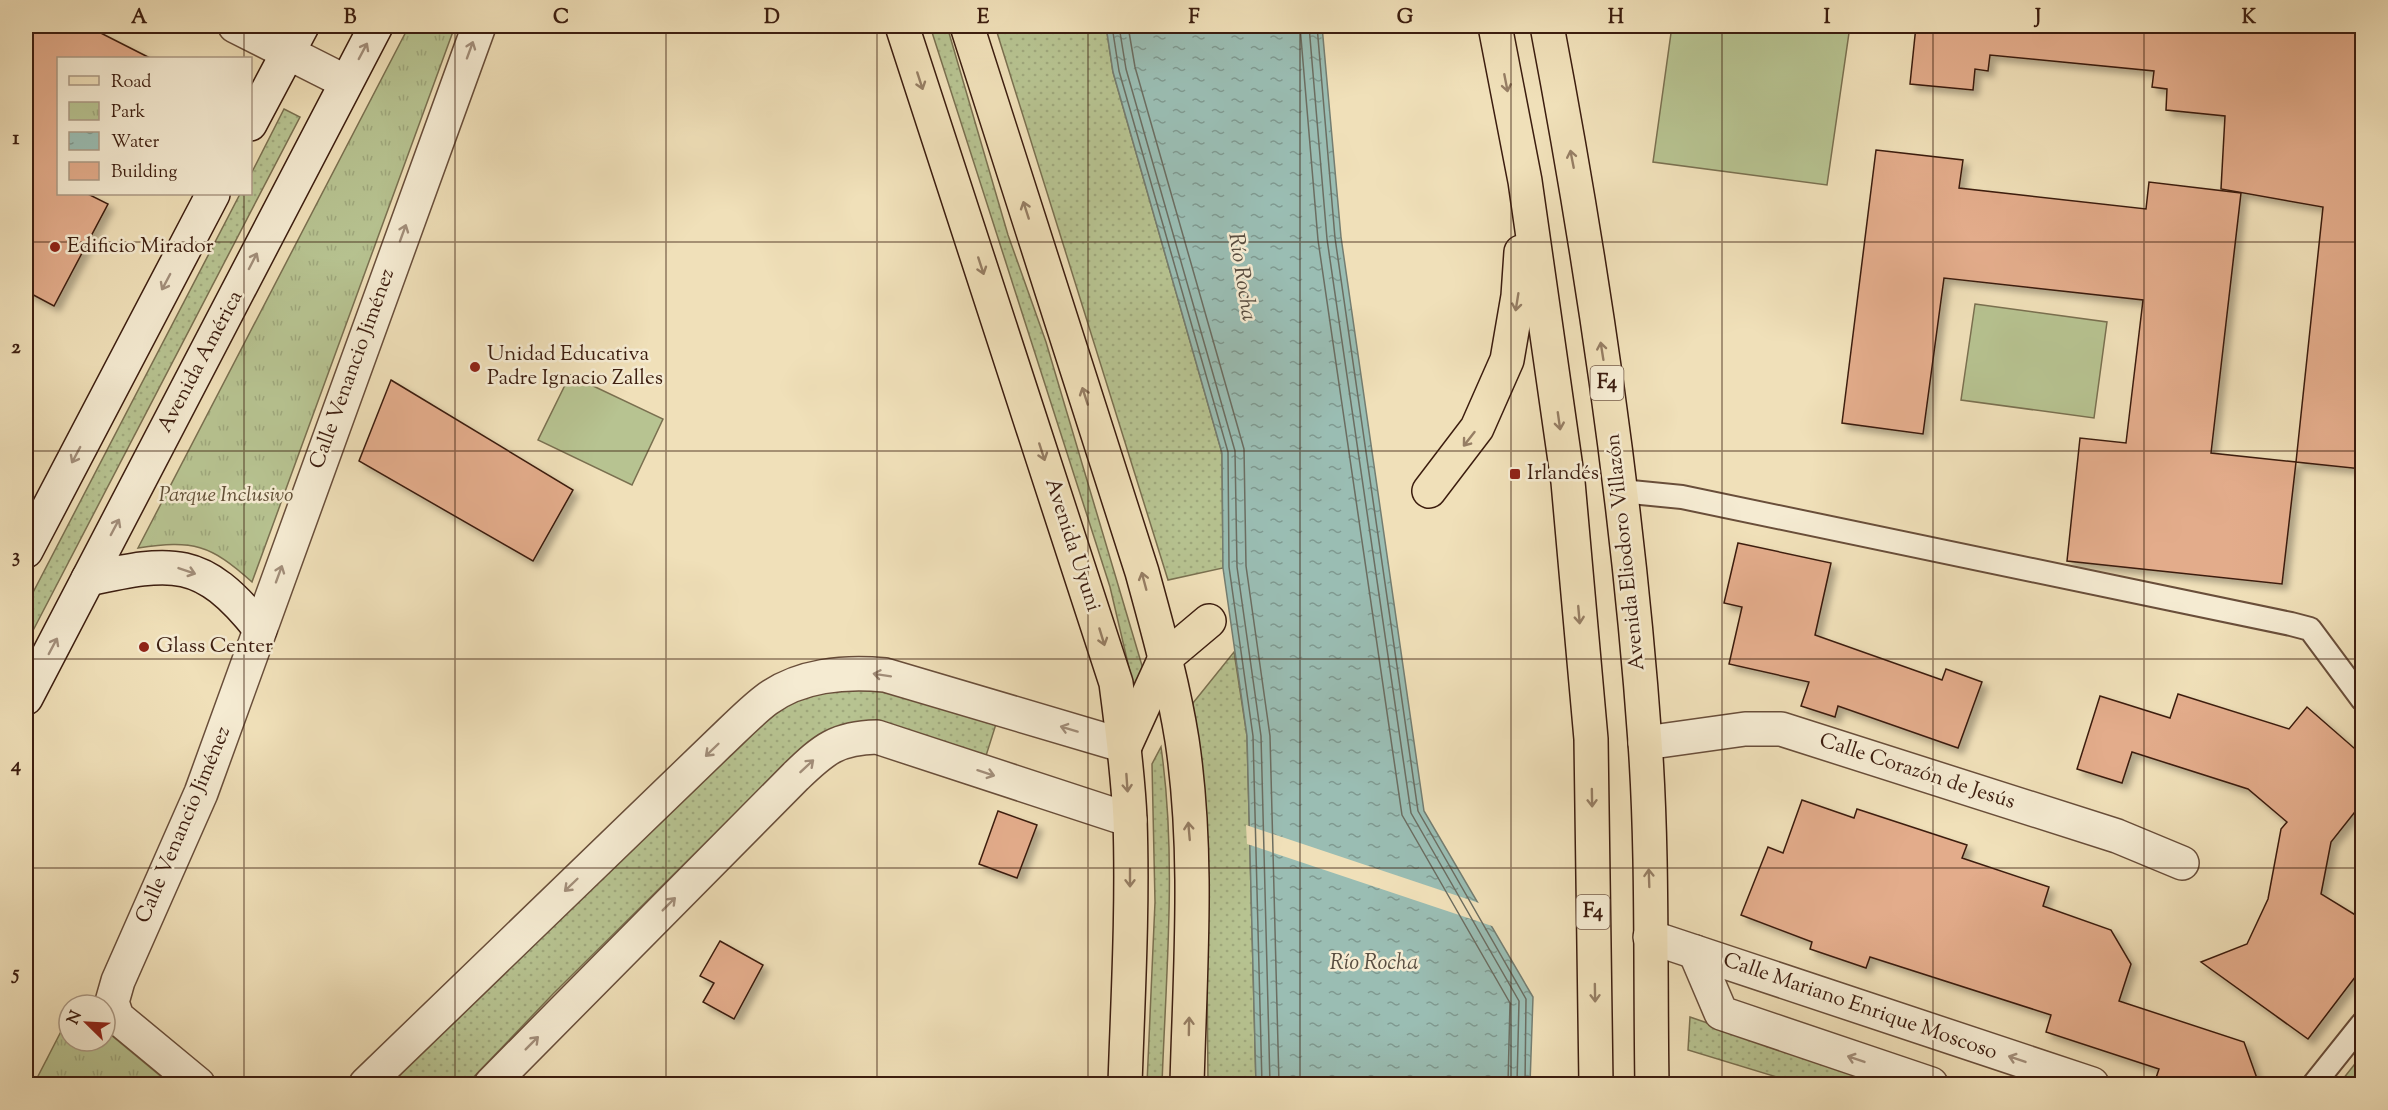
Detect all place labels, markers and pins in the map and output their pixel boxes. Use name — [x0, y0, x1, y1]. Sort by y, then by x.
place label: Edificio Mirador — [67, 232, 214, 262]
marker: Edificio Mirador — [48, 240, 62, 254]
place label: Unidad Educativa Padre Ignacio Zalles — [487, 340, 663, 394]
marker: Unidad Educativa Padre Ignacio Zalles — [468, 360, 482, 374]
place label: Irlandés — [1527, 459, 1599, 489]
marker: Irlandés — [1508, 467, 1522, 481]
place label: Glass Center — [156, 632, 273, 662]
marker: Glass Center — [137, 640, 151, 654]

